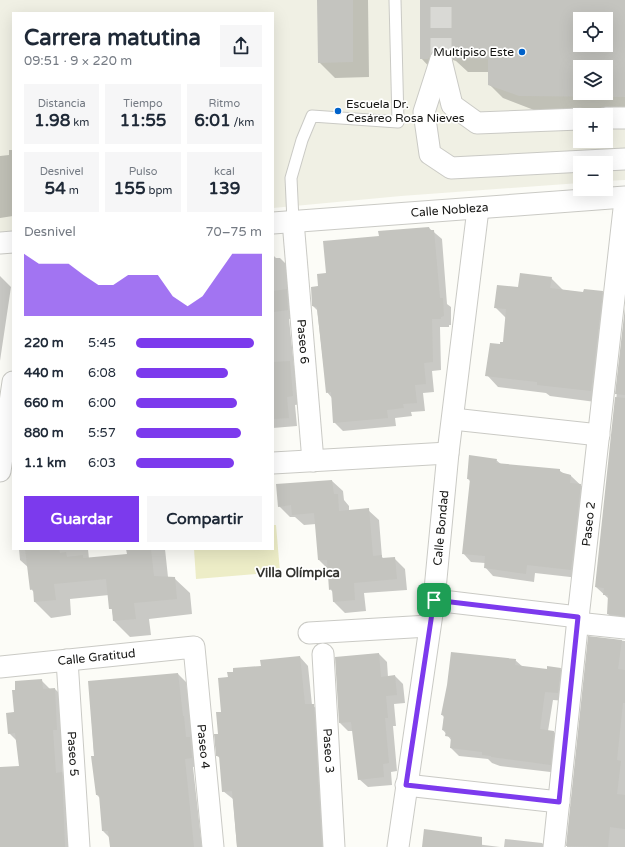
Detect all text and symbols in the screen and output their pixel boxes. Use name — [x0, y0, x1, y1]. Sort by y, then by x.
map controls — [573, 12, 613, 196]
button: locate — [573, 12, 613, 52]
text: Carrera matutina — [24, 25, 201, 51]
button: share — [220, 25, 262, 67]
place label: Multipiso Este — [433, 45, 514, 59]
marker: Multipiso Este — [517, 47, 527, 57]
text: 09:51 · 9 × 220 m — [24, 53, 132, 69]
button: layers — [573, 60, 613, 100]
text: Distancia — [38, 97, 86, 110]
text: Tiempo — [123, 97, 163, 110]
text: Ritmo — [209, 97, 240, 110]
place label: Escuela Dr. Cesáreo Rosa Nieves — [346, 97, 465, 125]
marker: Escuela Dr. Cesáreo Rosa Nieves — [333, 106, 343, 116]
button: + — [573, 108, 613, 148]
text: 1.98 — [34, 110, 70, 131]
text: 11:55 — [119, 110, 167, 131]
text: 6:01 — [194, 110, 231, 131]
text: km — [70, 116, 89, 129]
text: /km — [231, 116, 254, 129]
button: − — [573, 156, 613, 196]
text: Desnivel — [40, 165, 84, 178]
text: Pulso — [129, 165, 157, 178]
text: kcal — [214, 165, 235, 178]
text: 54 — [45, 178, 66, 199]
text: 155 — [114, 178, 146, 199]
text: 139 — [208, 178, 240, 199]
text: m — [66, 184, 79, 197]
text: bpm — [146, 184, 172, 197]
street label: Calle Nobleza — [410, 200, 489, 220]
text: Desnivel — [24, 224, 76, 240]
text: 70–75 m — [205, 224, 262, 240]
street label: Paseo 6 — [294, 319, 312, 365]
text: 220 m — [24, 335, 64, 351]
text: 5:45 — [88, 335, 116, 351]
text: 440 m — [24, 365, 64, 381]
text: 6:08 — [88, 365, 116, 381]
text: 660 m — [24, 395, 64, 411]
text: 6:00 — [88, 395, 116, 411]
text: 880 m — [24, 425, 64, 441]
text: 5:57 — [88, 425, 116, 441]
text: 1.1 km — [24, 455, 66, 471]
text: 6:03 — [88, 455, 116, 471]
street label: Calle Bondad — [430, 490, 451, 566]
button: Guardar — [24, 496, 139, 542]
button: Compartir — [147, 496, 262, 542]
street label: Paseo 2 — [579, 501, 598, 547]
district label: Villa Olímpica — [256, 565, 340, 581]
pin — [417, 583, 451, 617]
icon: arrive — [423, 589, 445, 611]
street label: Calle Gratitud — [57, 646, 136, 668]
street label: Paseo 4 — [194, 723, 213, 770]
street label: Paseo 3 — [320, 728, 337, 774]
street label: Paseo 5 — [65, 731, 81, 777]

